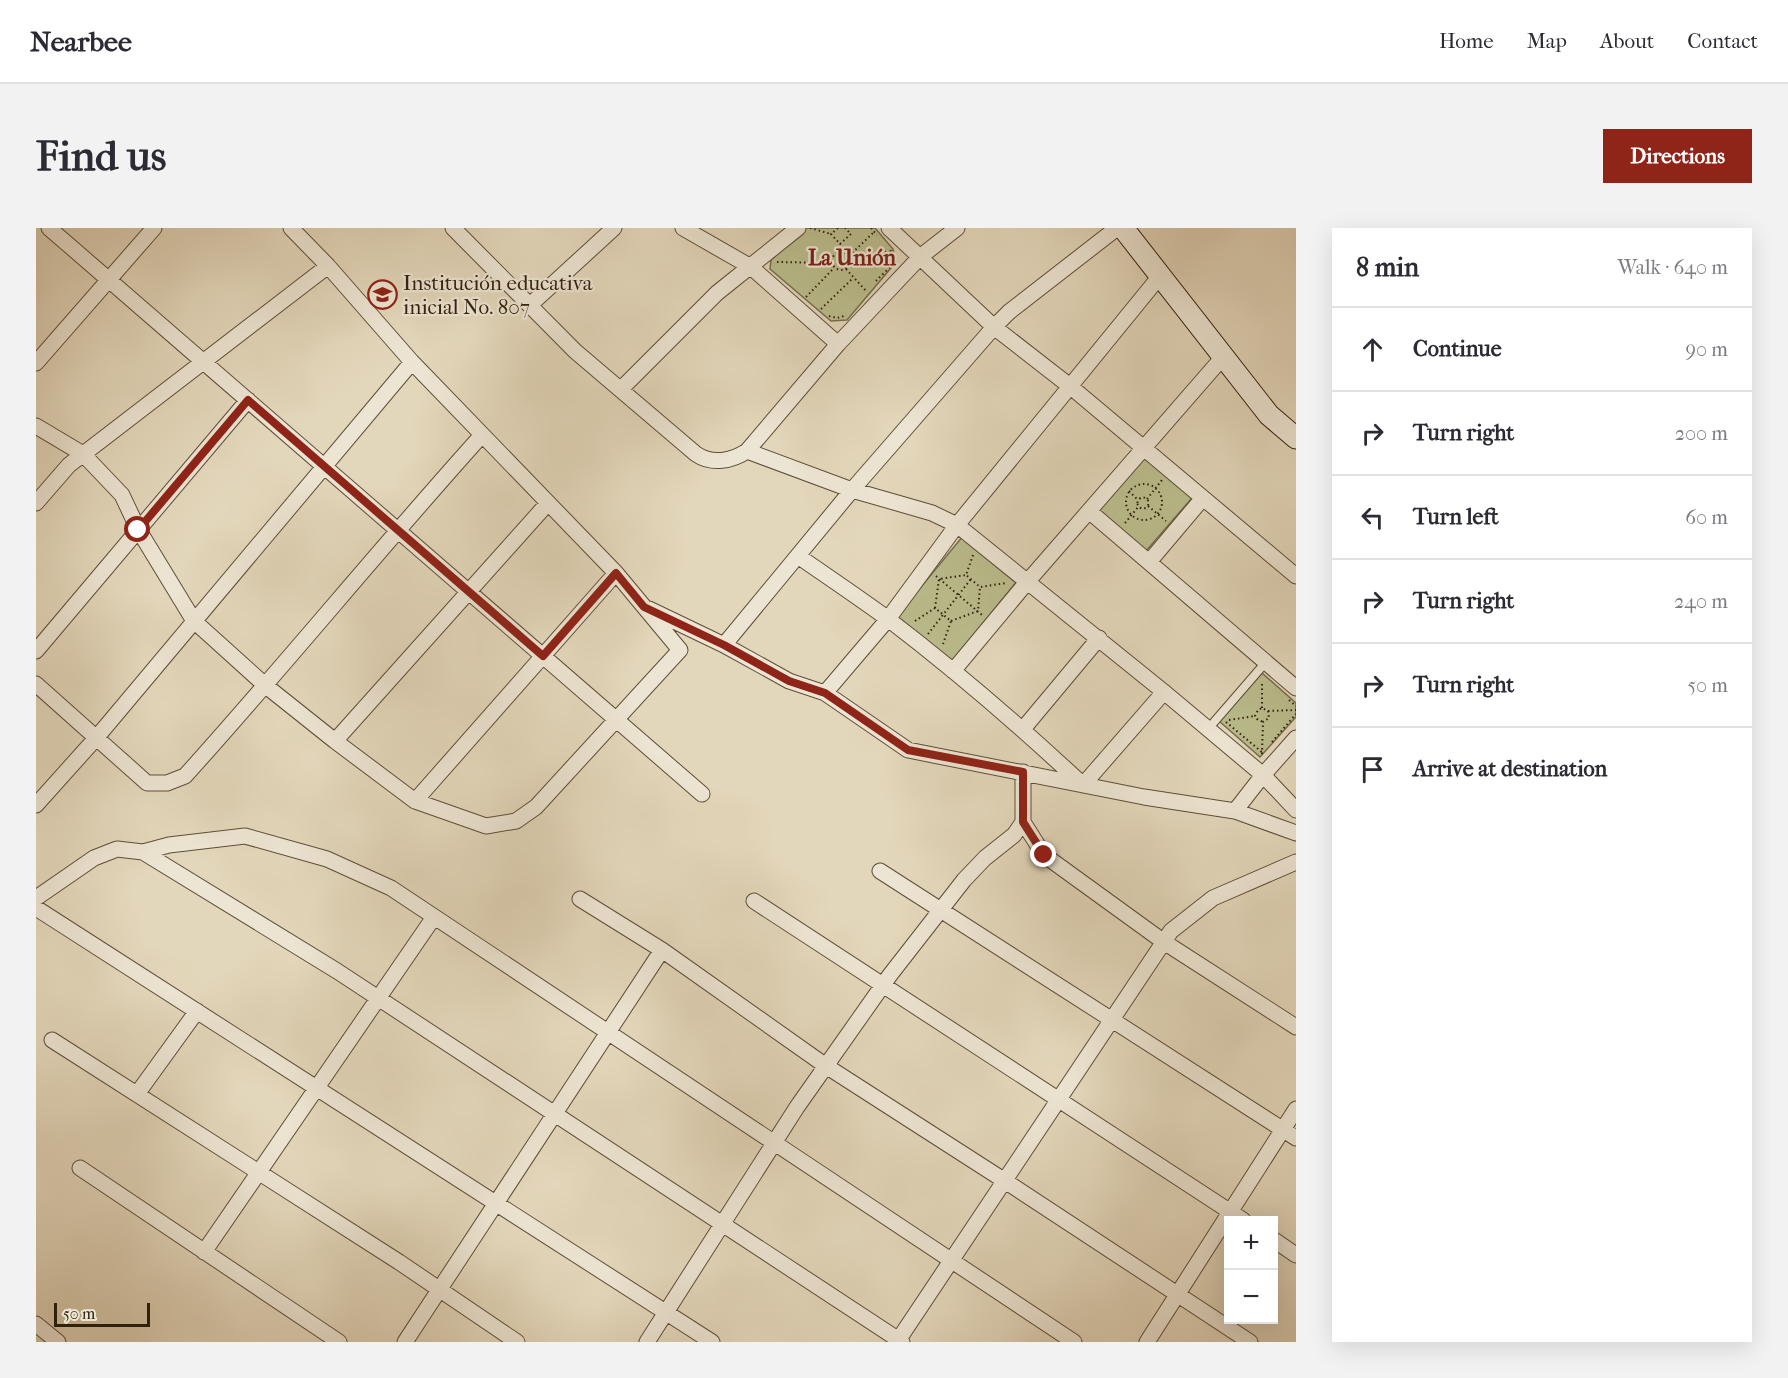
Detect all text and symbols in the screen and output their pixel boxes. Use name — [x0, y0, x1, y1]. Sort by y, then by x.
text: Nearbee — [30, 25, 132, 58]
text: Home — [1439, 29, 1494, 53]
text: Map — [1527, 29, 1567, 53]
text: About — [1600, 29, 1654, 53]
text: Contact — [1687, 29, 1758, 53]
button: Directions — [1603, 129, 1752, 183]
text: Find us — [36, 132, 166, 181]
district label: La Unión — [808, 245, 896, 271]
text: 8 min — [1356, 252, 1419, 283]
text: Walk · 640 m — [1618, 256, 1728, 279]
place label: Institución educativa inicial No. 807 — [403, 271, 593, 319]
school or university icon: Institución educativa inicial No. 807 — [366, 279, 398, 311]
icon: ahead — [1356, 333, 1389, 366]
text: Continue — [1413, 336, 1502, 362]
text: 90 m — [1686, 338, 1728, 361]
icon: right — [1356, 417, 1389, 450]
text: Turn right — [1413, 420, 1514, 446]
text: 200 m — [1675, 422, 1728, 445]
icon: left — [1356, 501, 1389, 534]
text: Turn left — [1413, 504, 1499, 530]
text: 60 m — [1685, 506, 1728, 529]
route start — [124, 516, 150, 542]
icon: right — [1356, 585, 1389, 618]
text: Turn right — [1413, 588, 1514, 614]
text: 240 m — [1674, 590, 1728, 613]
icon: right — [1356, 669, 1389, 702]
text: Turn right — [1413, 672, 1514, 698]
text: 50 m — [1687, 674, 1728, 697]
icon: arrive — [1356, 753, 1389, 786]
text: Arrive at destination — [1413, 756, 1607, 782]
route end — [1030, 841, 1056, 867]
map controls — [1224, 1216, 1278, 1324]
button: + — [1224, 1216, 1278, 1270]
button: − — [1224, 1270, 1278, 1324]
scale bar — [54, 1300, 150, 1328]
text: 50 m — [63, 1304, 95, 1323]

